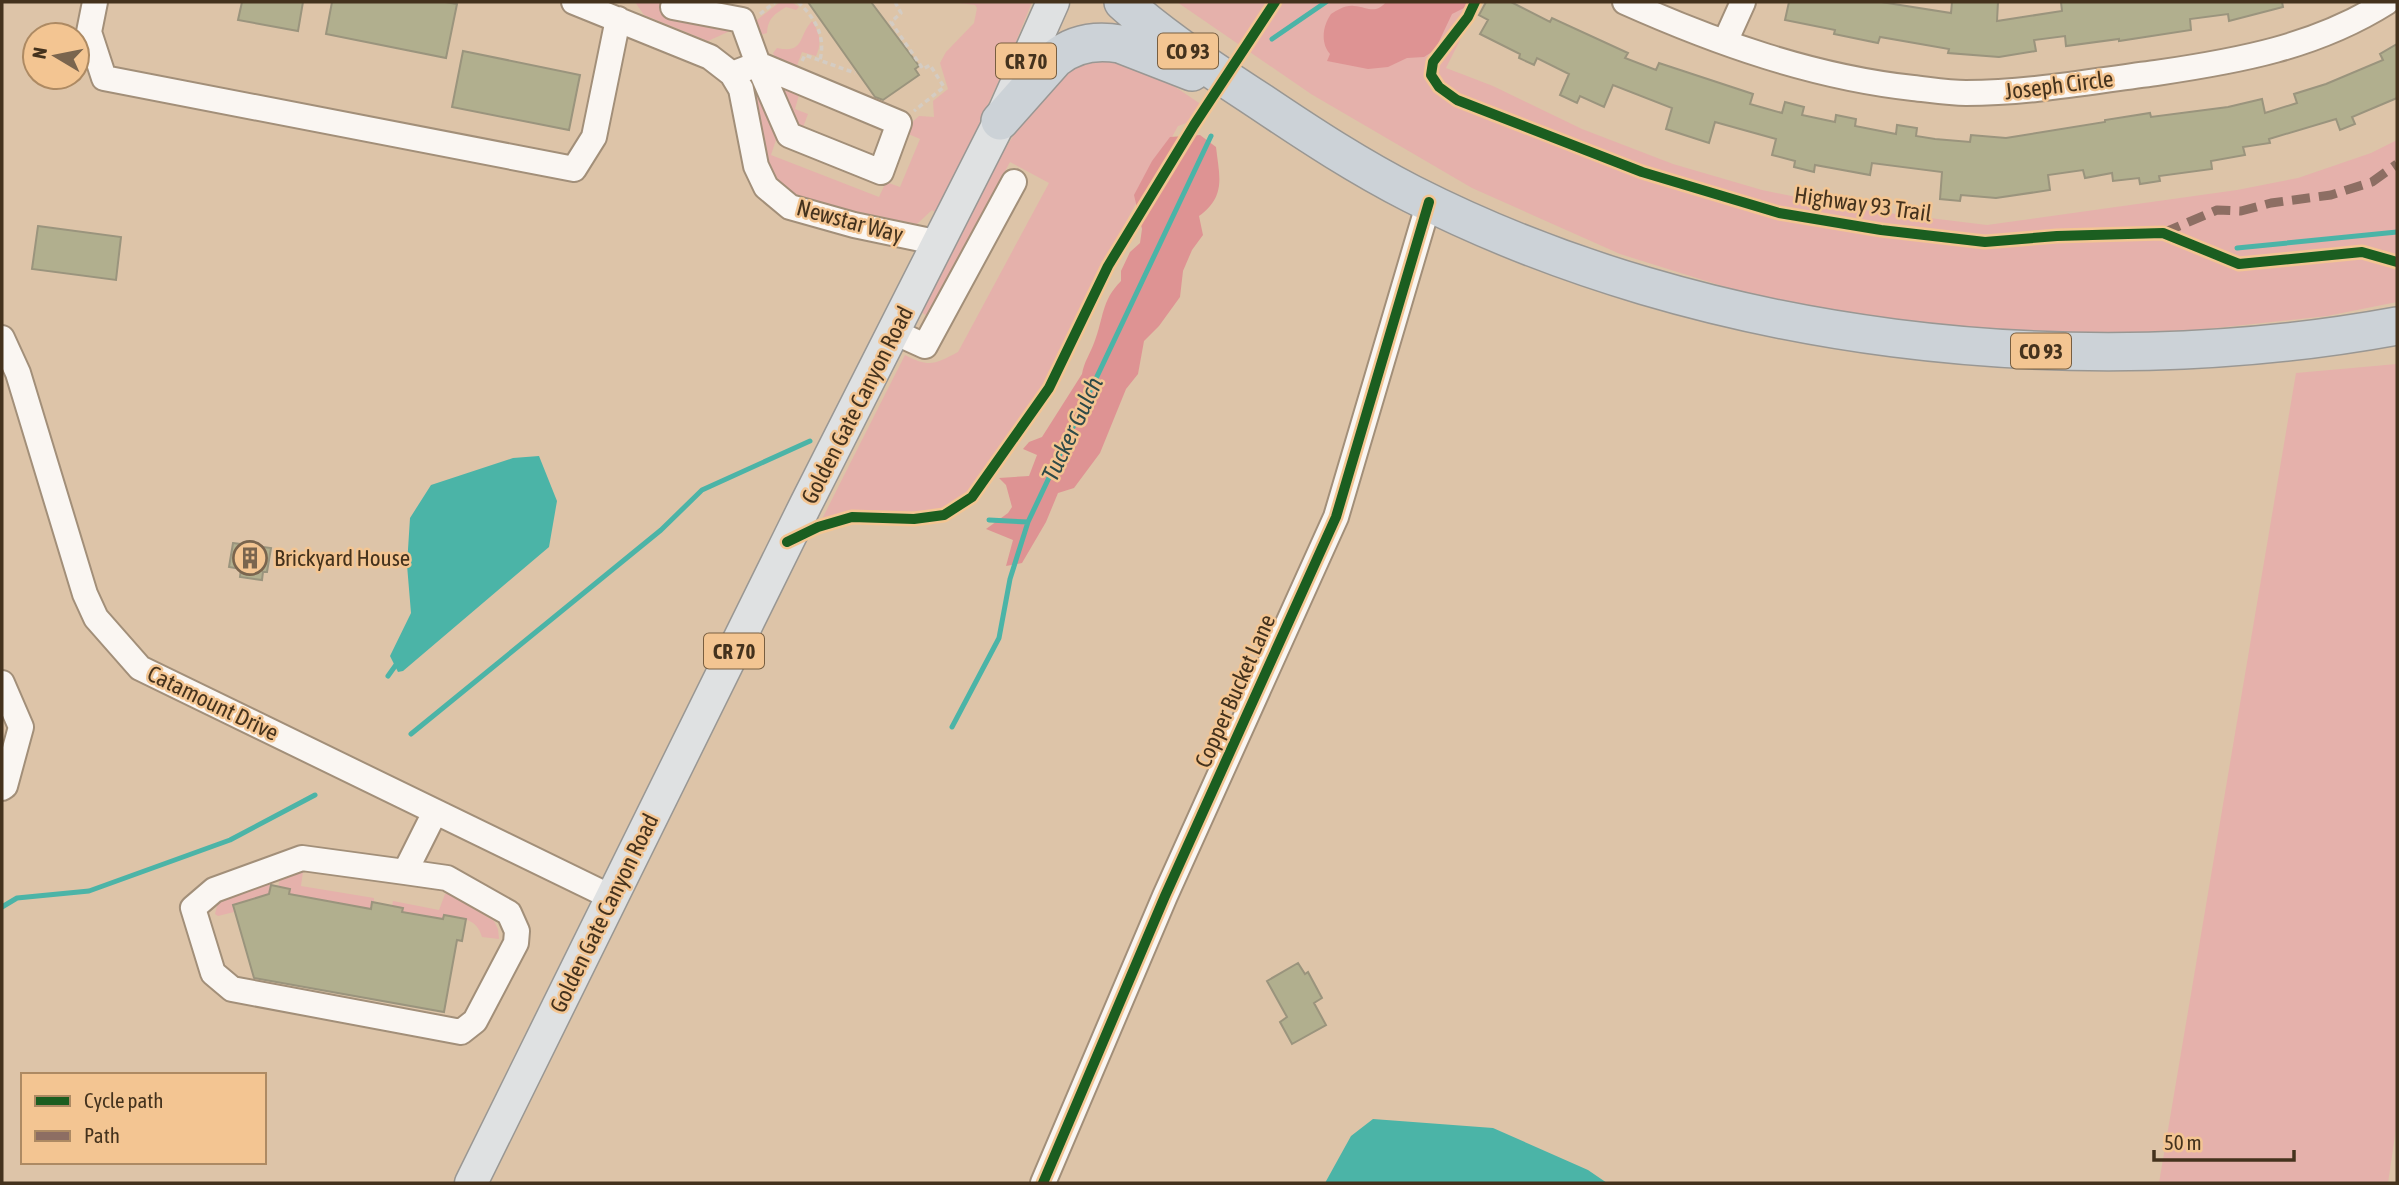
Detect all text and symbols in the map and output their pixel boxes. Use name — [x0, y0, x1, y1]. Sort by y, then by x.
north arrow — [21, 21, 91, 91]
road number: CO 93 — [1158, 34, 1218, 68]
road number: CR 70 — [996, 43, 1056, 78]
text: N — [27, 46, 51, 60]
street label: Joseph Circle — [2003, 65, 2115, 105]
street label: Highway 93 Trail — [1793, 181, 1933, 227]
street label: Newstar Way — [794, 194, 906, 248]
street label: Golden Gate Canyon Road — [796, 302, 918, 508]
road number: CO 93 — [2011, 334, 2071, 368]
water label: Tucker Gulch — [1036, 372, 1108, 485]
building icon: Brickyard House — [231, 539, 269, 577]
place label: Brickyard House — [274, 545, 410, 571]
street label: Copper Bucket Lane — [1190, 610, 1280, 772]
road number: CR 70 — [704, 634, 764, 668]
street label: Catamount Drive — [143, 660, 283, 746]
street label: Golden Gate Canyon Road — [545, 809, 663, 1017]
legend — [21, 1073, 266, 1164]
text: Cycle path — [84, 1088, 163, 1112]
scale bar — [2154, 1118, 2294, 1162]
text: Path — [84, 1123, 120, 1147]
text: 50 m — [2164, 1130, 2202, 1154]

